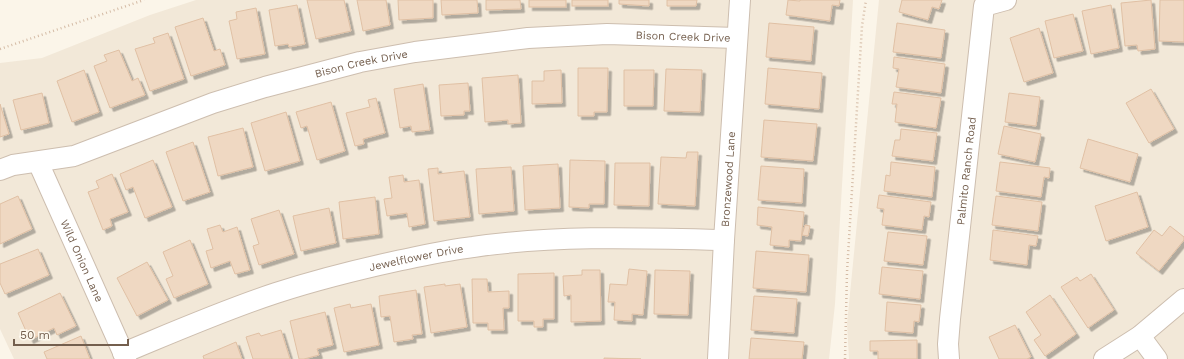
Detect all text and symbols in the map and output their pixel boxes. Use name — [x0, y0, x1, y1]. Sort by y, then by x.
street label: Bison Creek Drive — [635, 28, 731, 44]
street label: Bison Creek Drive — [313, 47, 409, 80]
street label: Palmito Ranch Road — [954, 116, 978, 226]
street label: Bronzewood Lane — [718, 131, 738, 228]
street label: Wild Onion Lane — [58, 217, 106, 304]
street label: Jewelflower Drive — [368, 242, 464, 274]
scale bar — [14, 321, 128, 347]
text: 50 m — [20, 328, 50, 342]

